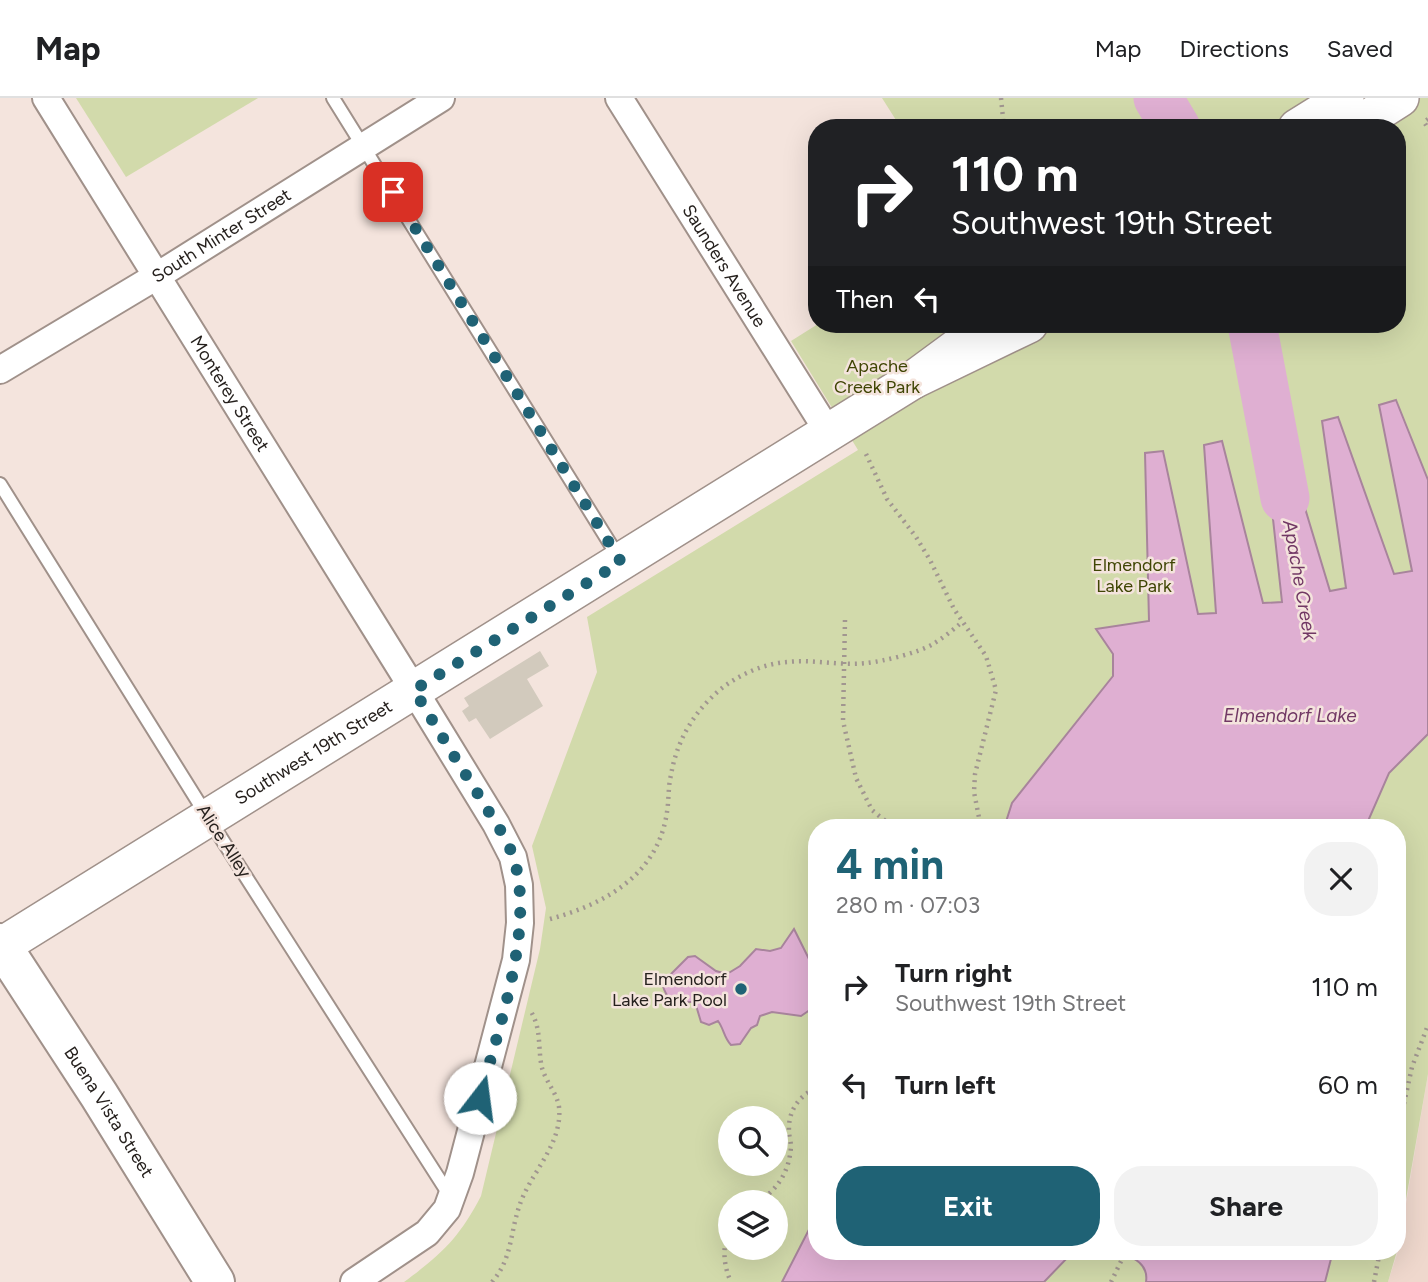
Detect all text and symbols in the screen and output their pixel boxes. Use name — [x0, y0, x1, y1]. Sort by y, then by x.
text: Map — [35, 29, 101, 68]
text: Map — [1095, 34, 1141, 63]
text: Directions — [1179, 34, 1289, 63]
text: Saved — [1327, 34, 1393, 63]
text: 110 m — [951, 144, 1079, 203]
icon: right — [836, 147, 927, 238]
pin — [363, 162, 423, 222]
icon: arrive — [374, 173, 412, 211]
street label: South Minter Street — [148, 184, 295, 287]
street label: Saunders Avenue — [678, 200, 771, 331]
text: Southwest 19th Street — [951, 204, 1273, 242]
icon: left — [908, 280, 946, 318]
text: Then — [836, 283, 894, 315]
street label: Monterey Street — [185, 332, 274, 456]
park label: Apache Creek Park — [834, 355, 920, 398]
water label: Apache Creek — [1278, 517, 1322, 643]
park label: Elmendorf Lake Park — [1092, 554, 1176, 597]
street label: Southwest 19th Street — [231, 695, 396, 809]
water label: Elmendorf Lake — [1223, 704, 1357, 727]
street label: Alice Alley — [192, 800, 256, 882]
text: 4 min — [836, 839, 944, 890]
button: close — [1304, 842, 1378, 916]
text: 280 m · 07:03 — [836, 891, 980, 919]
text: Turn right — [895, 957, 1012, 989]
place label: Elmendorf Lake Park Pool — [612, 968, 727, 1011]
icon: right — [836, 968, 874, 1006]
text: 110 m — [1311, 971, 1378, 1003]
marker: Elmendorf Lake Park Pool — [733, 981, 749, 997]
text: Southwest 19th Street — [895, 989, 1126, 1017]
street label: Buena Vista Street — [59, 1042, 158, 1182]
position arrow — [443, 1061, 517, 1135]
icon: left — [836, 1066, 874, 1104]
text: Turn left — [895, 1069, 996, 1101]
text: 60 m — [1318, 1069, 1378, 1101]
map controls — [718, 1106, 788, 1260]
button: search — [718, 1106, 788, 1176]
button: Exit — [836, 1166, 1100, 1246]
button: Share — [1114, 1166, 1378, 1246]
button: layers — [718, 1190, 788, 1260]

